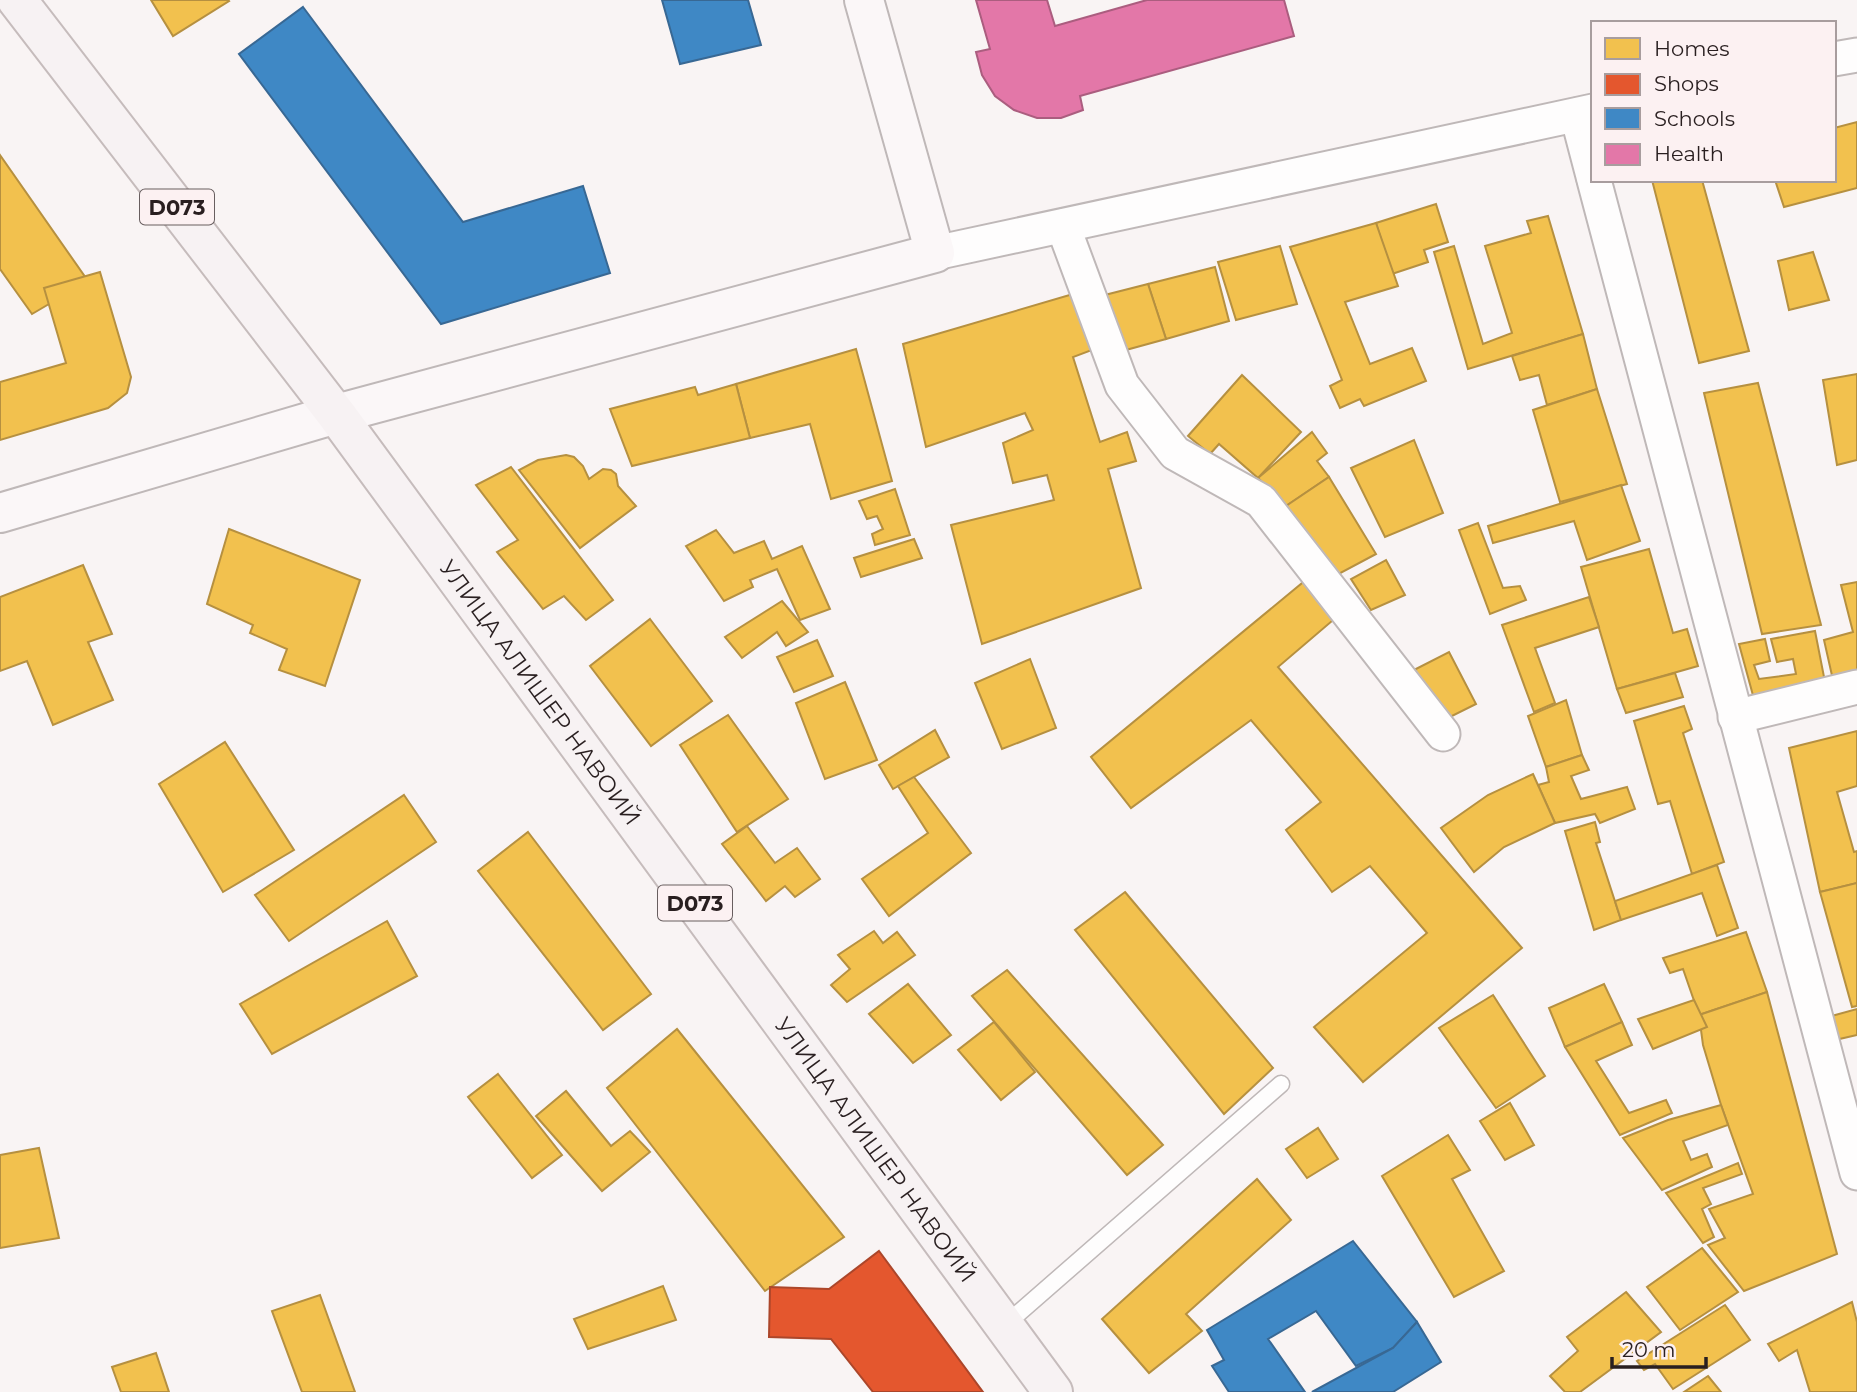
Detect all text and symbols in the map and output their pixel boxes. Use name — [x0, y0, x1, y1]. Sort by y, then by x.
legend — [1591, 21, 1836, 182]
text: Homes — [1654, 36, 1729, 61]
text: Shops — [1654, 71, 1719, 96]
text: Schools — [1654, 106, 1735, 131]
text: Health — [1654, 141, 1724, 166]
road number: D073 — [140, 190, 214, 224]
street label: УЛИЦА АЛИШЕР НАВОИЙ — [434, 554, 647, 831]
road number: D073 — [658, 886, 732, 920]
street label: УЛИЦА АЛИШЕР НАВОИЙ — [769, 1012, 982, 1288]
scale bar — [1612, 1326, 1706, 1370]
text: 20 m — [1622, 1337, 1676, 1362]

